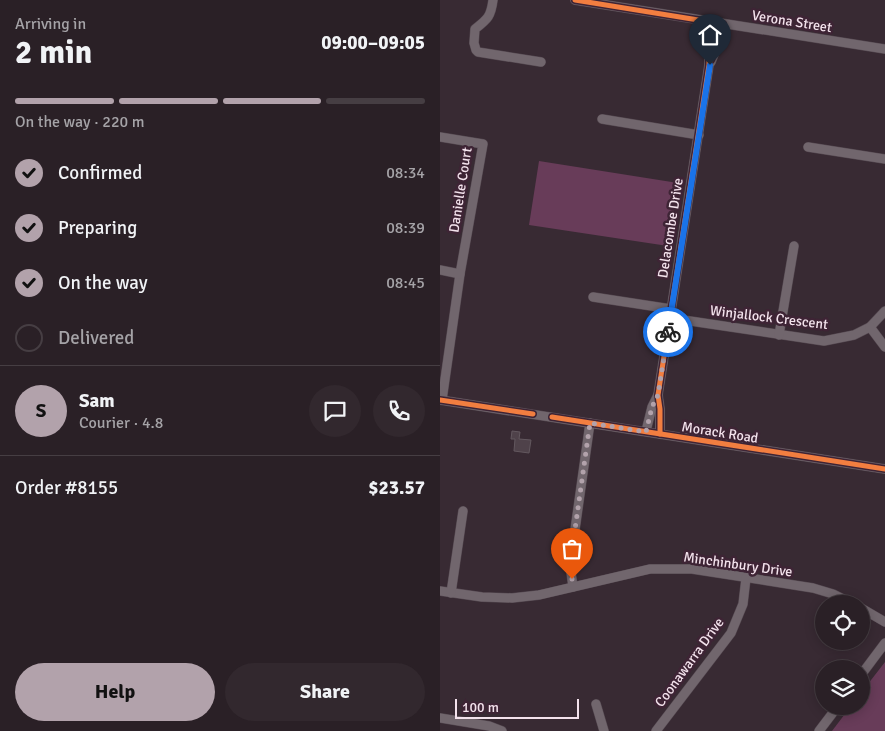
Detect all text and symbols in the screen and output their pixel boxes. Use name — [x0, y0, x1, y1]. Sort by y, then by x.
street label: Verona Street — [751, 7, 833, 36]
text: Arriving in — [15, 14, 86, 34]
pin — [689, 14, 731, 65]
icon: home — [696, 21, 724, 49]
text: 09:00–09:05 — [321, 31, 425, 55]
text: 2 min — [15, 33, 92, 72]
text: On the way · 220 m — [15, 112, 145, 132]
street label: Danielle Court — [445, 146, 476, 234]
icon: check — [15, 159, 43, 187]
text: Confirmed — [58, 161, 142, 185]
text: 08:34 — [386, 163, 425, 183]
street label: Delacombe Drive — [654, 177, 687, 279]
icon: check — [15, 214, 43, 242]
text: Preparing — [58, 216, 137, 240]
text: 08:39 — [386, 218, 425, 238]
icon: check — [15, 269, 43, 297]
text: On the way — [58, 271, 148, 295]
text: 08:45 — [386, 273, 425, 293]
street label: Winjallock Crescent — [709, 302, 829, 333]
courier — [643, 307, 693, 357]
icon: bike — [654, 318, 682, 346]
text: Delivered — [58, 326, 134, 350]
button: chat — [309, 385, 361, 437]
button: phone — [373, 385, 425, 437]
text: Sam — [79, 389, 115, 413]
text: S — [36, 399, 46, 423]
text: Courier · 4.8 — [79, 413, 163, 433]
street label: Morack Road — [680, 418, 759, 447]
text: Order #8155 — [15, 476, 118, 500]
text: $23.57 — [368, 476, 425, 500]
pin — [551, 528, 593, 579]
icon: bag — [558, 535, 586, 563]
street label: Minchinbury Drive — [682, 548, 794, 581]
map controls — [815, 595, 870, 715]
button: locate — [815, 595, 870, 650]
street label: Coonawarra Drive — [651, 614, 728, 710]
button: layers — [815, 660, 870, 715]
button: Help — [15, 663, 215, 721]
button: Share — [225, 663, 425, 721]
scale bar — [455, 696, 579, 719]
text: 100 m — [462, 699, 499, 716]

